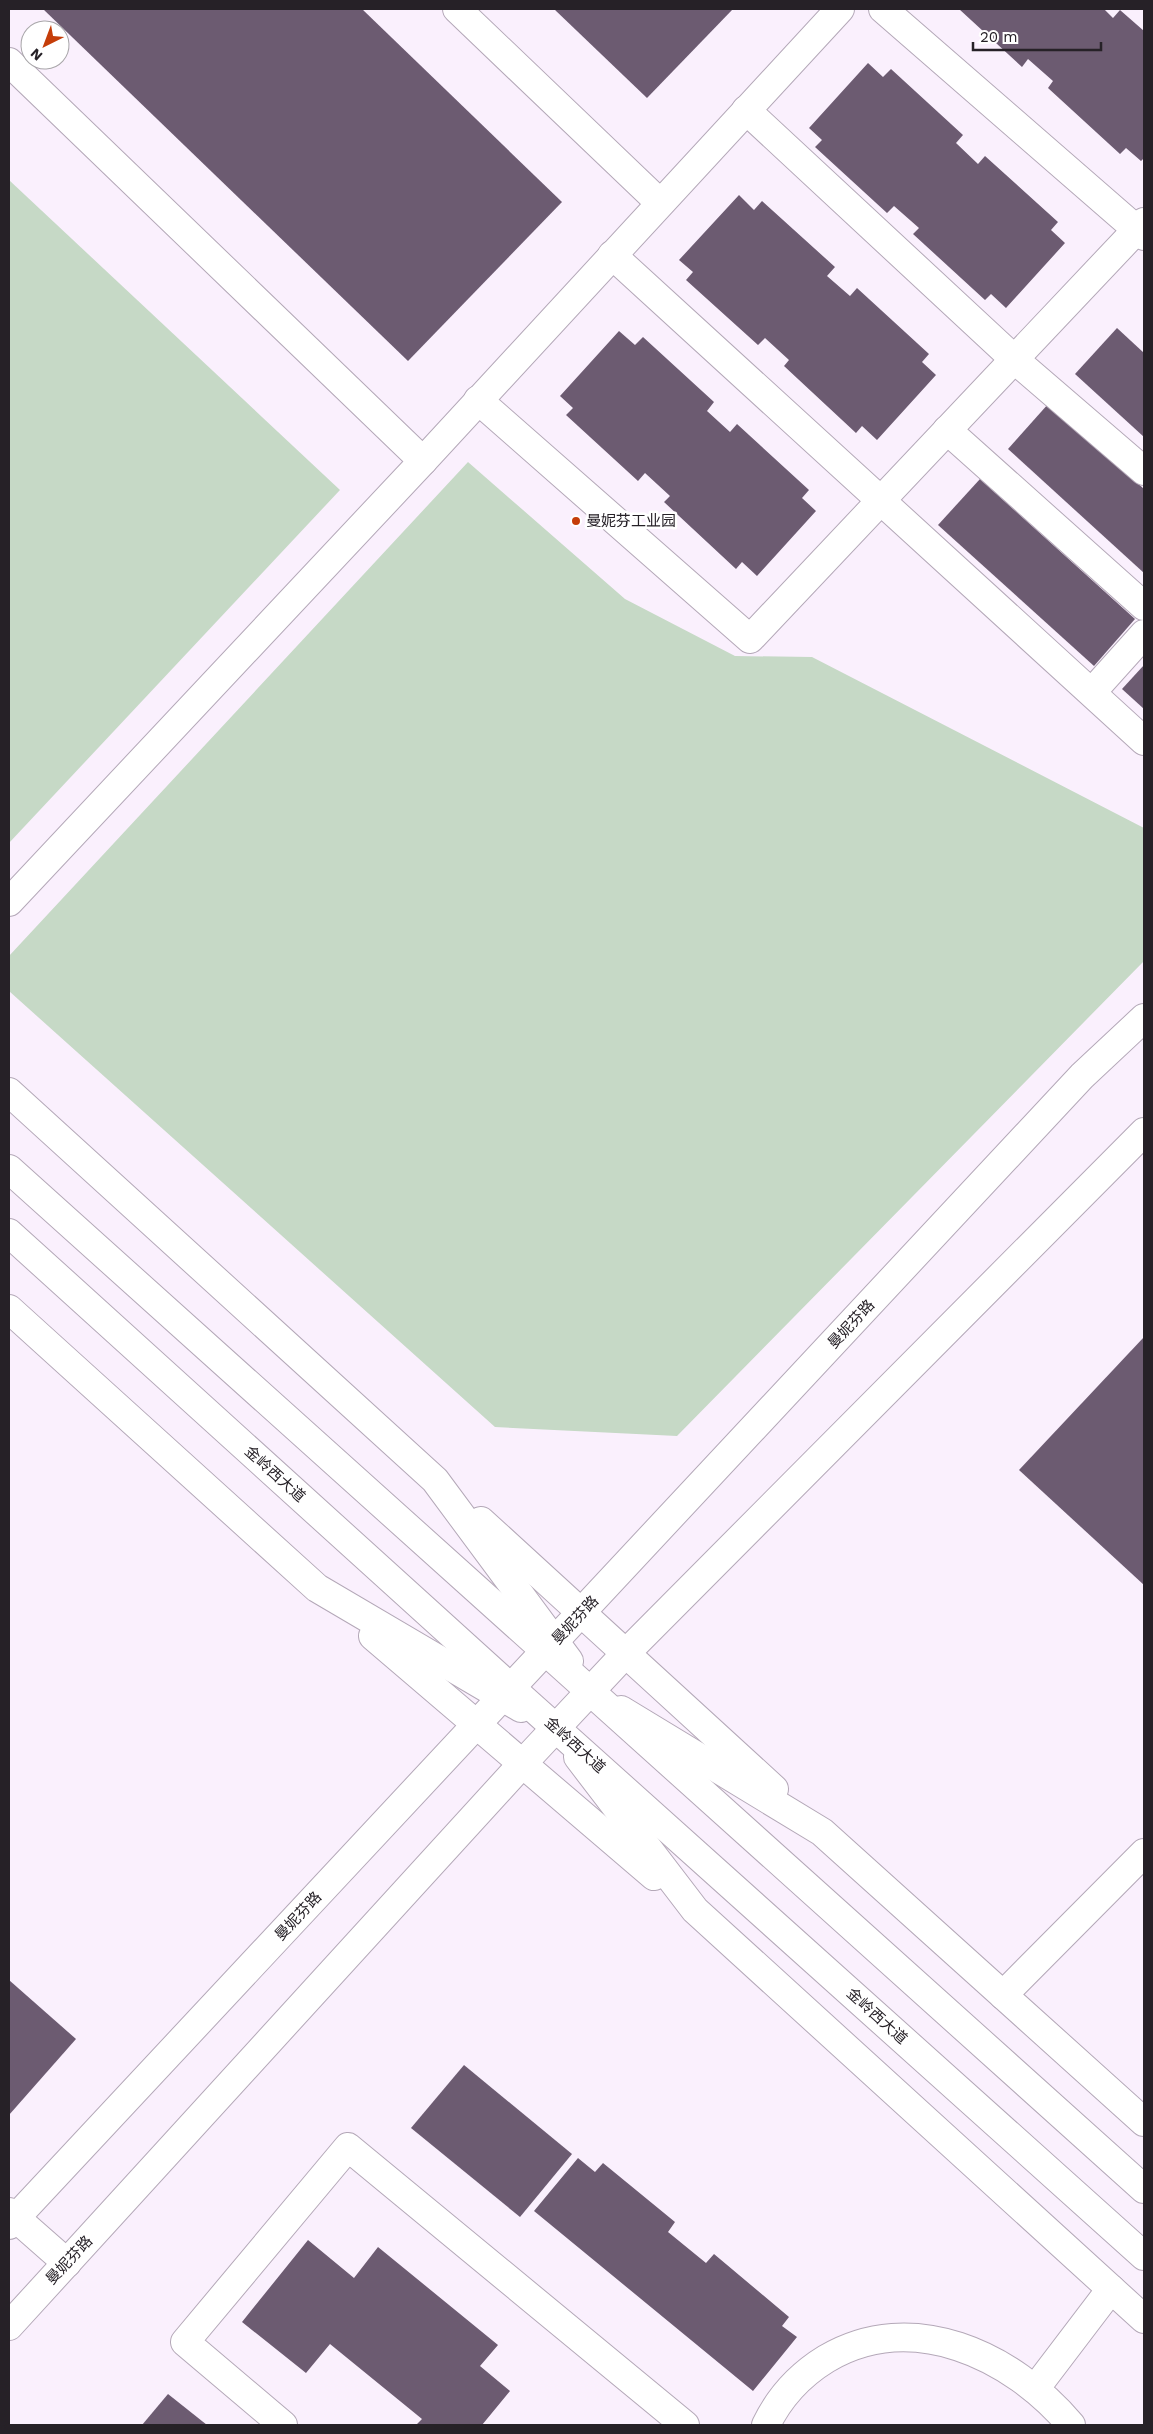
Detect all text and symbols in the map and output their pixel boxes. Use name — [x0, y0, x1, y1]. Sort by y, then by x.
north arrow — [20, 20, 70, 70]
scale bar — [973, 20, 1100, 52]
text: 20 m — [980, 28, 1018, 46]
text: N — [27, 45, 46, 64]
place label: 曼妮芬工业园 — [586, 512, 676, 530]
marker: 曼妮芬工业园 — [570, 515, 582, 527]
street label: 曼妮芬路 — [824, 1296, 878, 1352]
street label: 金岭西大道 — [241, 1442, 309, 1506]
street label: 曼妮芬路 — [548, 1592, 602, 1648]
street label: 金岭西大道 — [541, 1713, 609, 1777]
street label: 曼妮芬路 — [271, 1888, 325, 1944]
street label: 金岭西大道 — [843, 1984, 911, 2048]
street label: 曼妮芬路 — [42, 2232, 96, 2288]

